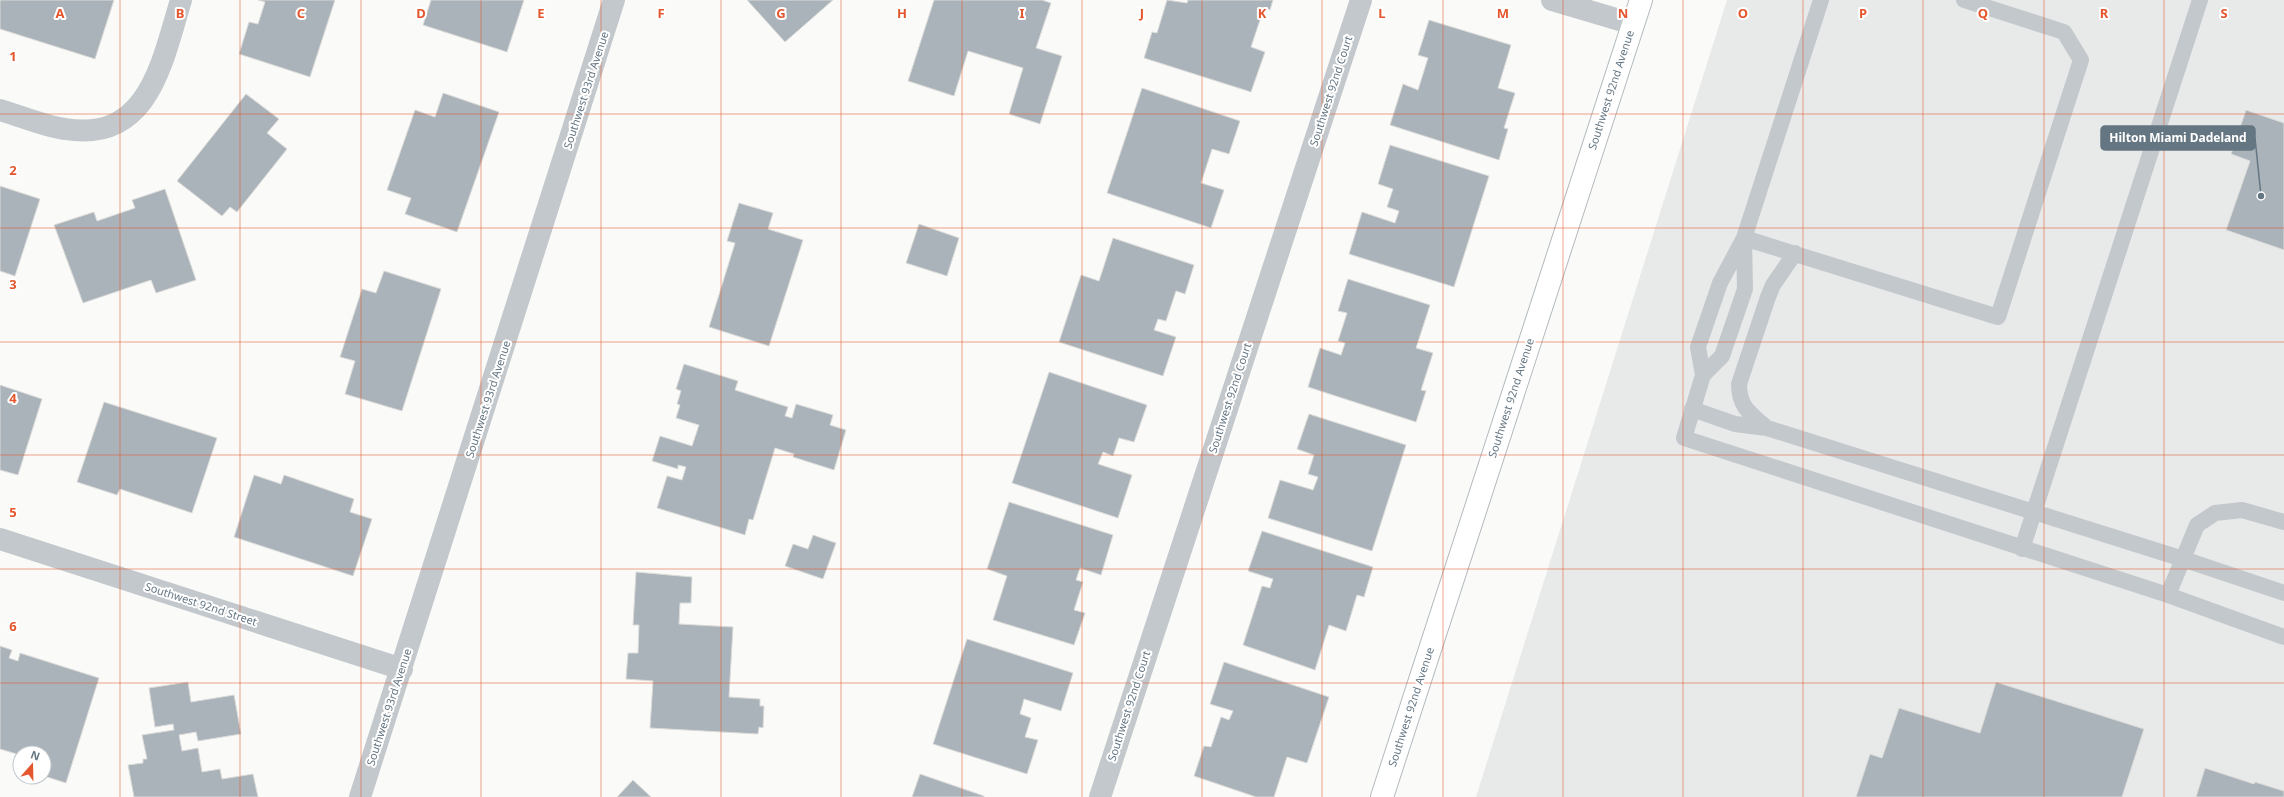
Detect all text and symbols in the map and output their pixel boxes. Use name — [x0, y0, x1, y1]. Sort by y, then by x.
text: A — [56, 4, 65, 22]
text: B — [176, 4, 184, 22]
text: C — [297, 4, 305, 22]
text: D — [416, 4, 426, 22]
text: E — [537, 4, 545, 22]
text: F — [657, 4, 665, 22]
text: G — [776, 4, 786, 22]
text: H — [897, 4, 907, 22]
text: I — [1019, 4, 1025, 22]
text: J — [1139, 4, 1144, 22]
text: K — [1258, 4, 1267, 22]
text: L — [1378, 4, 1386, 22]
text: M — [1497, 4, 1509, 22]
text: N — [1618, 4, 1628, 22]
text: O — [1738, 4, 1748, 22]
text: P — [1859, 4, 1867, 22]
text: Q — [1978, 4, 1988, 22]
text: R — [2100, 4, 2109, 22]
text: S — [2220, 4, 2228, 22]
street label: Southwest 92nd Avenue — [1584, 28, 1637, 152]
street label: Southwest 93rd Avenue — [559, 29, 612, 150]
street label: Southwest 92nd Court — [1306, 34, 1355, 148]
text: 1 — [9, 47, 17, 65]
callout: Hilton Miami Dadeland — [2101, 126, 2255, 150]
text: Hilton Miami Dadeland — [2109, 129, 2247, 146]
text: 2 — [9, 161, 17, 179]
text: 3 — [9, 275, 17, 293]
street label: Southwest 92nd Avenue — [1484, 336, 1537, 460]
street label: Southwest 93rd Avenue — [461, 338, 514, 459]
street label: Southwest 92nd Court — [1205, 341, 1254, 455]
text: 4 — [9, 389, 17, 407]
text: 5 — [9, 503, 17, 521]
street label: Southwest 92nd Street — [143, 578, 259, 629]
text: 6 — [9, 617, 17, 635]
street label: Southwest 92nd Avenue — [1384, 645, 1437, 769]
street label: Southwest 93rd Avenue — [362, 646, 415, 767]
street label: Southwest 92nd Court — [1104, 649, 1153, 763]
north arrow — [12, 745, 52, 785]
text: N — [29, 747, 42, 764]

